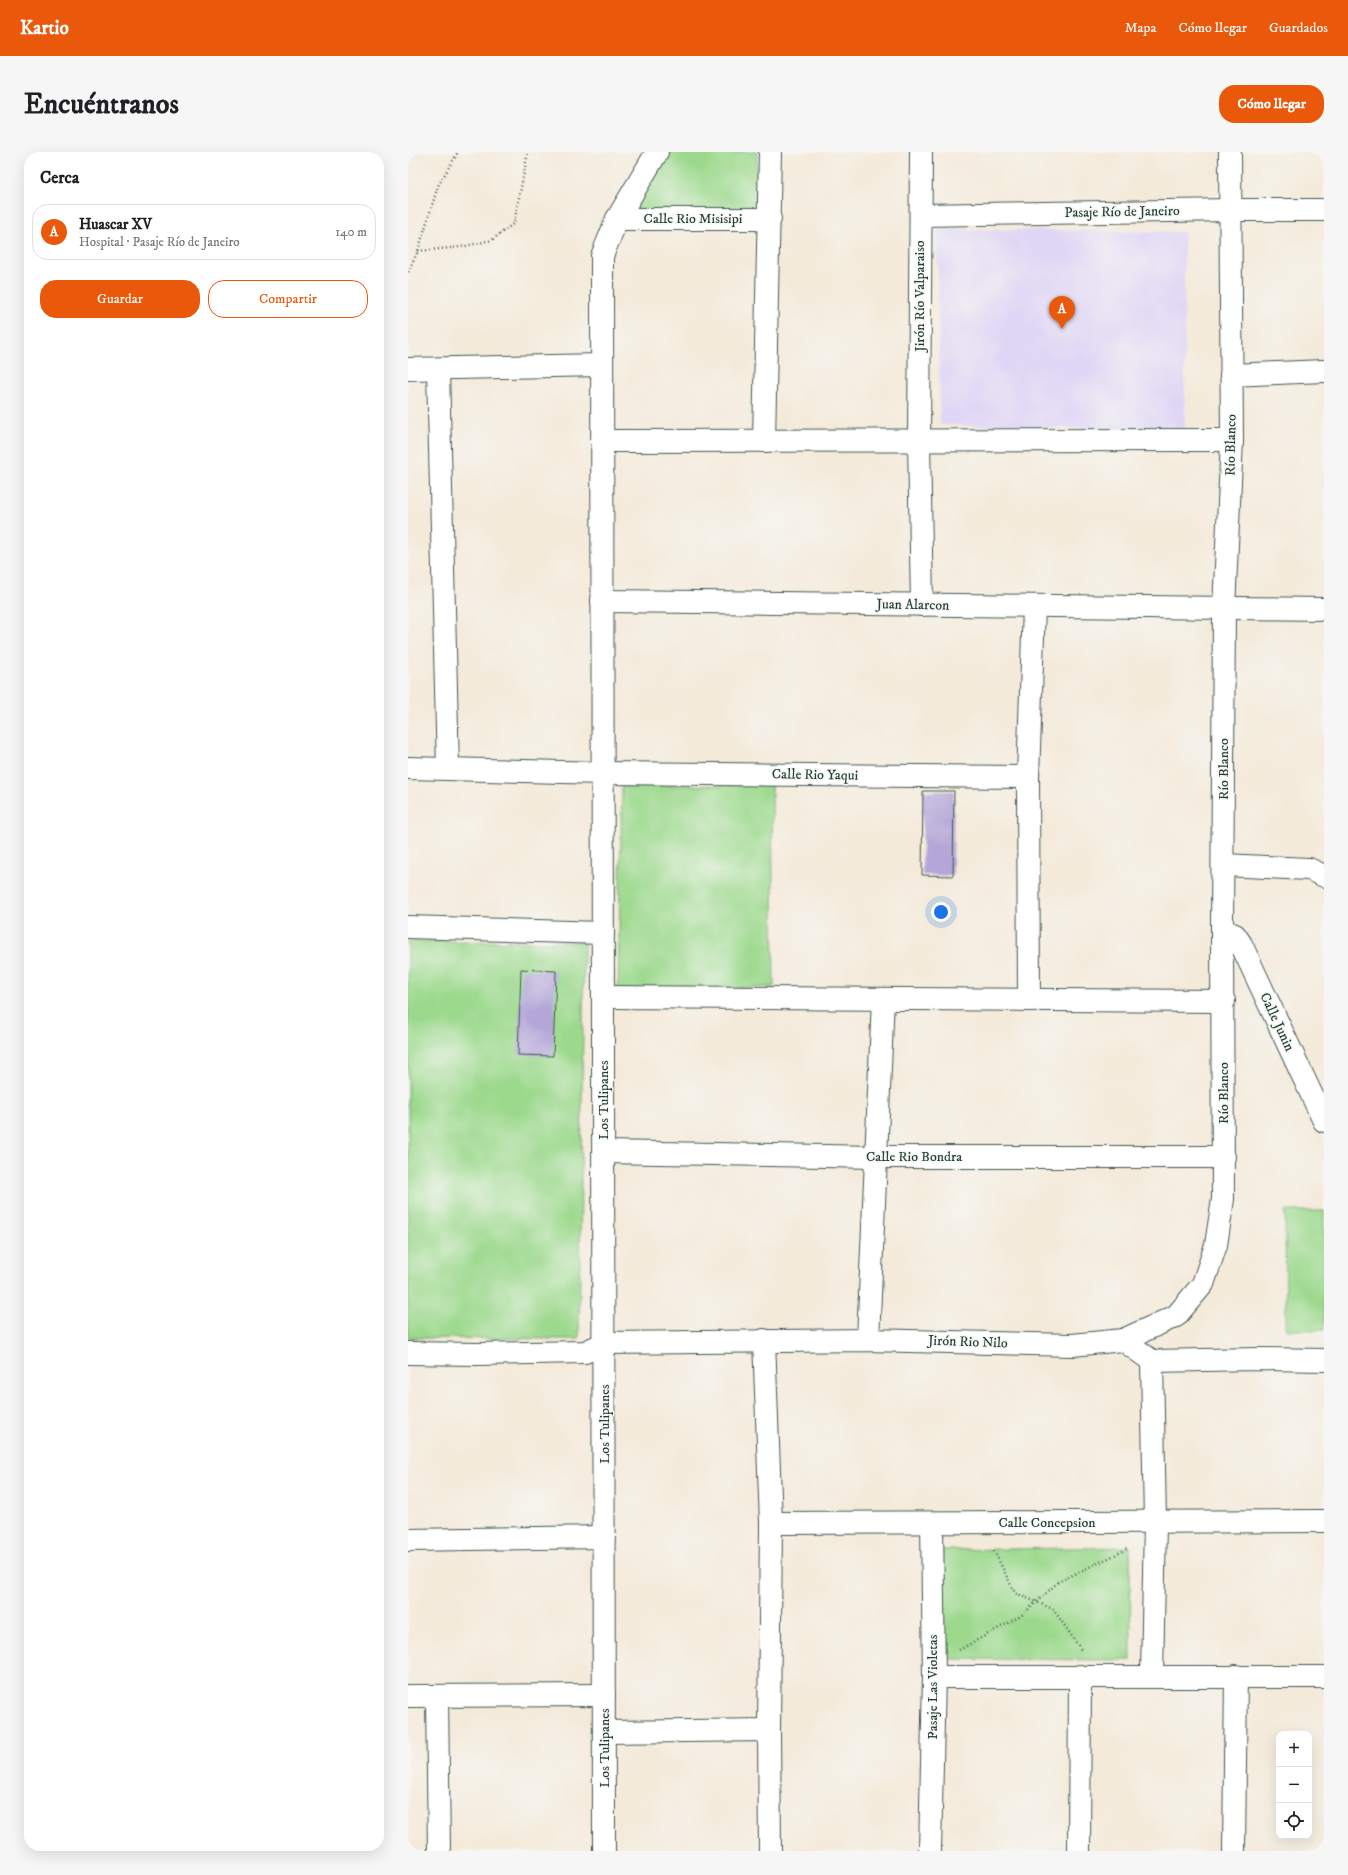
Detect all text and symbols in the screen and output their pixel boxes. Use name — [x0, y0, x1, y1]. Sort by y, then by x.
text: Kartio — [20, 17, 69, 40]
text: Mapa — [1125, 19, 1156, 37]
text: Cómo llegar — [1178, 19, 1247, 37]
text: Guardados — [1269, 19, 1328, 37]
button: Cómo llegar — [1219, 85, 1324, 123]
text: Encuéntranos — [24, 87, 179, 122]
text: Cerca — [40, 167, 79, 189]
street label: Pasaje Río de Janeiro — [1064, 202, 1180, 222]
street label: Calle Rio Misisipi — [644, 210, 743, 228]
text: Huascar XV — [79, 215, 152, 234]
text: A — [50, 224, 58, 240]
text: 140 m — [335, 224, 367, 240]
text: Hospital · Pasaje Río de Janeiro — [79, 234, 240, 250]
street label: Jirón Río Valparaiso — [911, 240, 929, 354]
button: Guardar — [40, 280, 200, 318]
button: Compartir — [208, 280, 368, 318]
pin: A — [1049, 296, 1075, 329]
street label: Río Blanco — [1221, 414, 1241, 476]
street label: Juan Alarcon — [874, 595, 950, 615]
street label: Río Blanco — [1215, 738, 1233, 800]
street label: Calle Rio Yaqui — [772, 765, 859, 785]
your location — [931, 902, 951, 922]
street label: Calle Junin — [1256, 990, 1299, 1055]
street label: Los Tulipanes — [595, 1060, 613, 1140]
street label: Río Blanco — [1215, 1062, 1233, 1124]
street label: Calle Rio Bondra — [866, 1148, 962, 1166]
street label: Jirón Rio Nilo — [926, 1332, 1008, 1352]
street label: Los Tulipanes — [596, 1384, 614, 1464]
street label: Calle Concepsion — [998, 1514, 1096, 1532]
street label: Pasaje Las Violetas — [924, 1634, 942, 1739]
street label: Los Tulipanes — [596, 1708, 614, 1788]
map controls — [1276, 1731, 1312, 1839]
button: + — [1276, 1731, 1312, 1767]
button: − — [1276, 1767, 1312, 1803]
button: locate — [1276, 1803, 1312, 1839]

